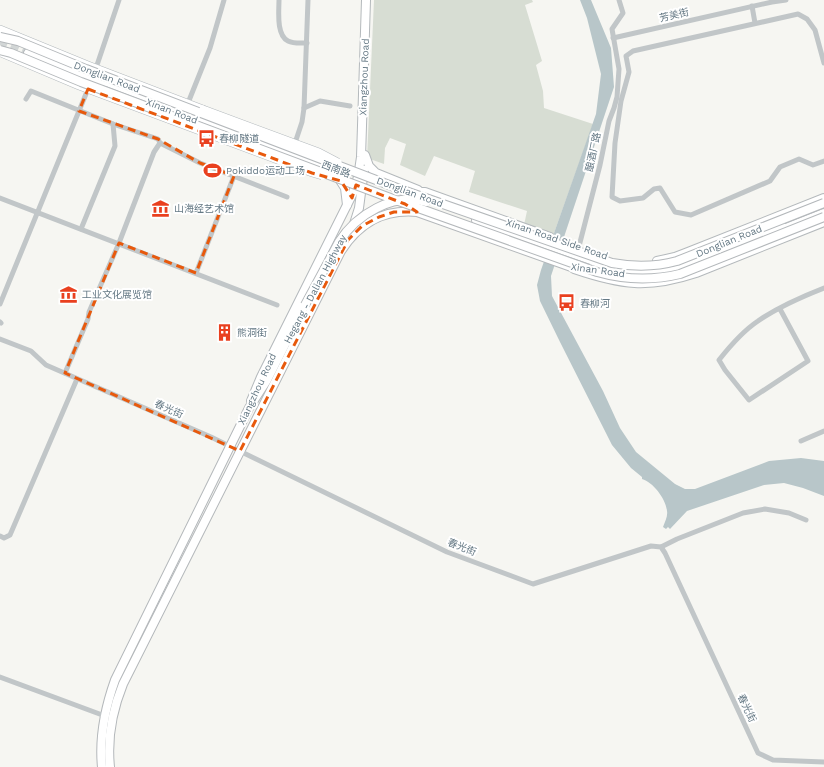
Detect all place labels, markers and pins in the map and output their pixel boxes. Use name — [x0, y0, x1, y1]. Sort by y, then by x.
bus stop icon: 春柳隧道 — [196, 128, 216, 148]
place label: 春柳隧道 — [219, 133, 259, 144]
sports icon: Pokiddo运动工场 — [203, 160, 223, 180]
place label: Pokiddo运动工场 — [226, 165, 305, 176]
museum icon: 山海经艺术馆 — [151, 198, 171, 218]
place label: 山海经艺术馆 — [174, 203, 234, 214]
museum icon: 工业文化展览馆 — [59, 284, 79, 304]
place label: 工业文化展览馆 — [82, 289, 152, 300]
bus stop icon: 春柳河 — [557, 293, 577, 313]
place label: 春柳河 — [580, 298, 610, 309]
building icon: 熊洞街 — [214, 322, 234, 342]
place label: 熊洞街 — [237, 327, 267, 338]

